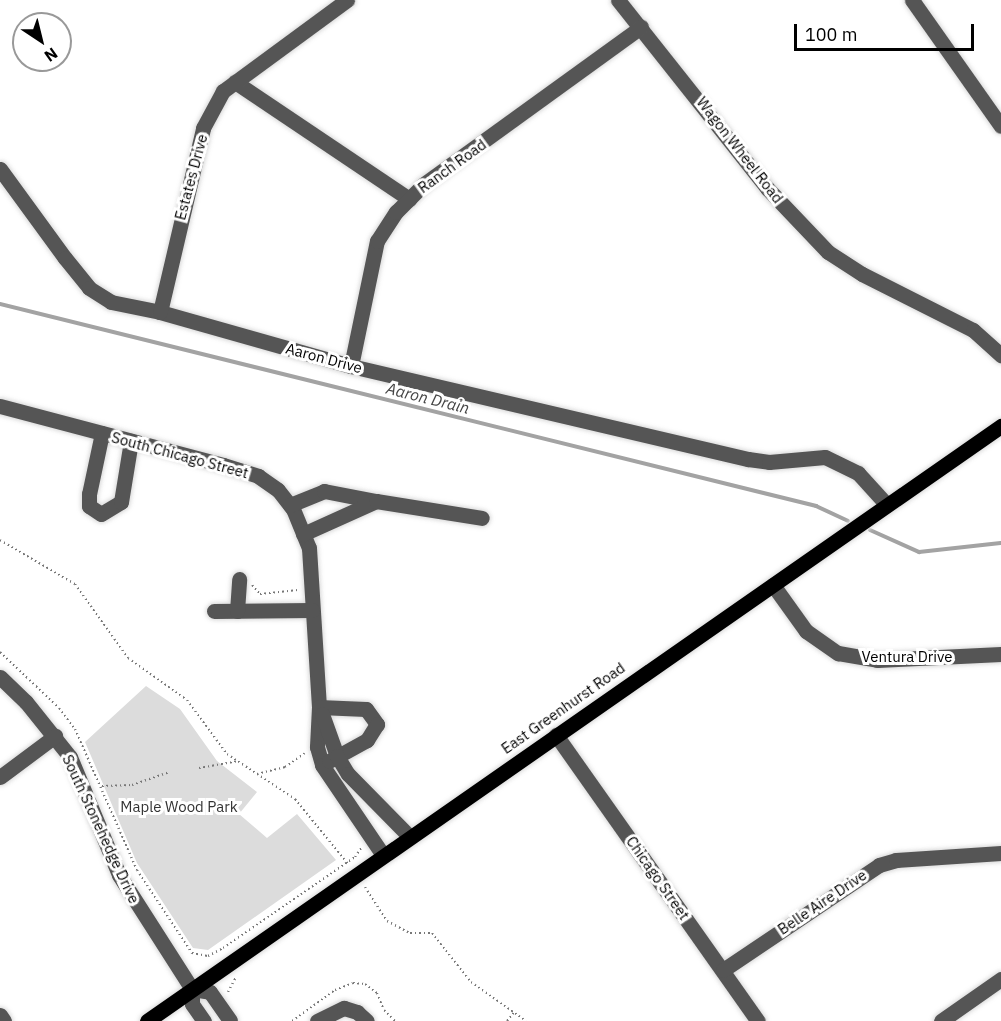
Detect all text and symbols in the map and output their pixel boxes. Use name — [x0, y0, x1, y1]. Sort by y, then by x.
north arrow — [12, 12, 72, 72]
scale bar — [797, 12, 977, 50]
text: 100 m — [805, 23, 857, 46]
text: N — [41, 44, 62, 67]
street label: Wagon Wheel Road — [693, 93, 787, 207]
street label: Estates Drive — [171, 132, 211, 222]
street label: Ranch Road — [414, 135, 490, 197]
street label: Aaron Drive — [284, 339, 364, 377]
water label: Aaron Drain — [384, 378, 472, 418]
street label: South Chicago Street — [110, 428, 250, 482]
street label: Ventura Drive — [861, 648, 953, 666]
street label: East Greenhurst Road — [498, 659, 628, 757]
street label: South Stonehedge Drive — [59, 752, 143, 906]
park label: Maple Wood Park — [120, 798, 238, 816]
street label: Chicago Street — [623, 833, 693, 923]
street label: Belle Aire Drive — [774, 866, 870, 938]

